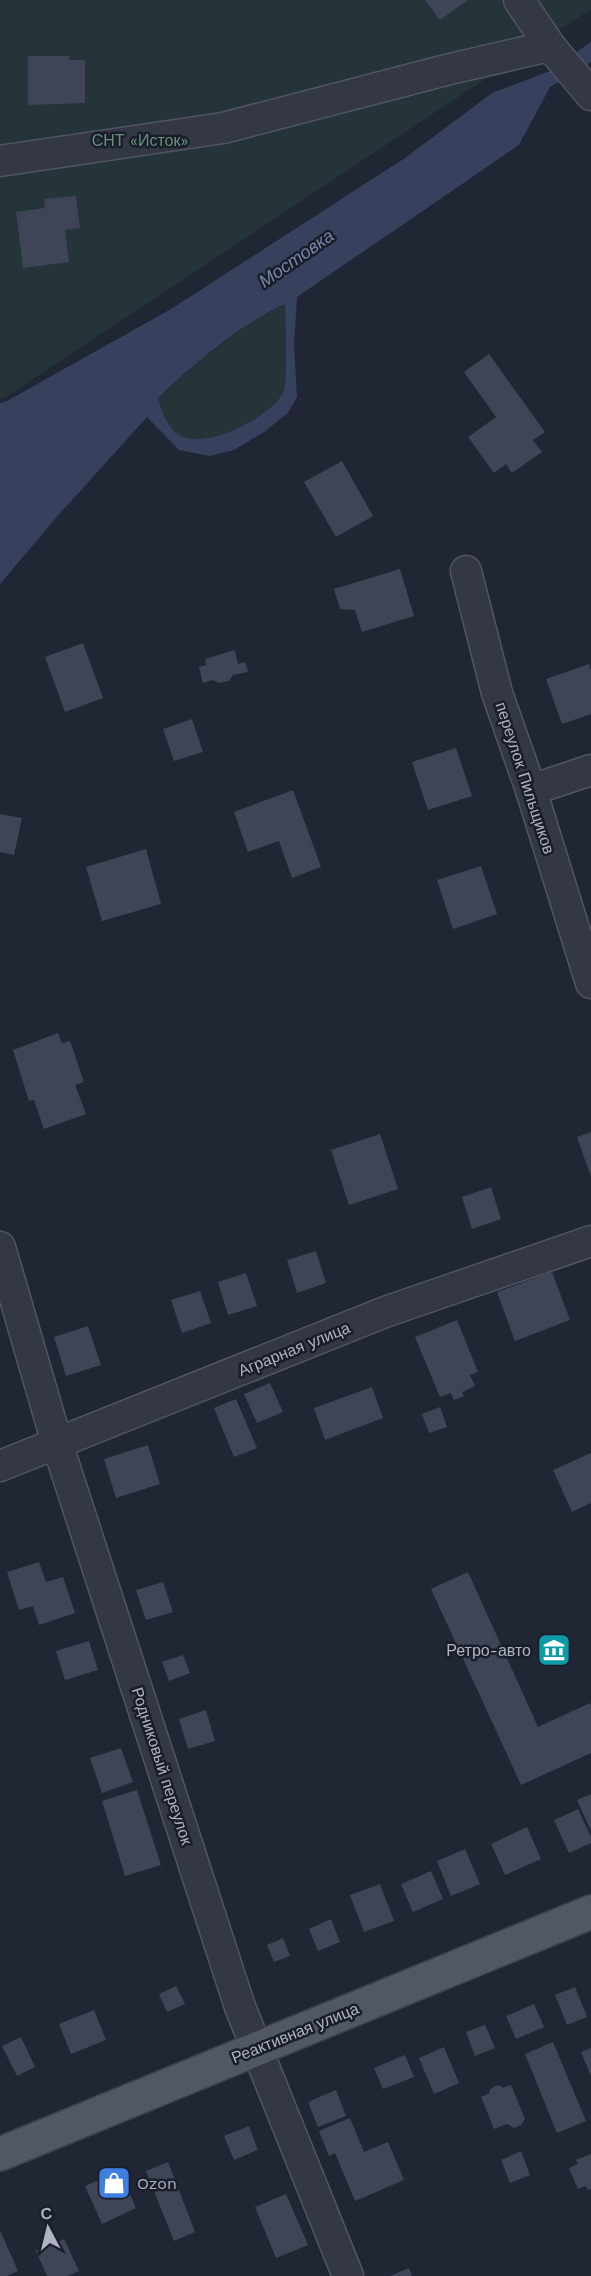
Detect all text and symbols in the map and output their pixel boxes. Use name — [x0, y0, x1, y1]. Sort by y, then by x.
park label: СНТ «Исток» — [92, 131, 188, 150]
water label: Мостовка — [254, 225, 338, 291]
street label: переулок Пильщиков — [491, 700, 559, 856]
street label: Аграрная улица — [235, 1318, 353, 1380]
museum icon: Ретро-авто — [536, 1632, 572, 1668]
place label: Ретро-авто — [446, 1641, 531, 1660]
street label: Родниковый переулок — [128, 1685, 197, 1848]
street label: Реактивная улица — [229, 1999, 361, 2067]
shop icon: Ozon — [96, 2165, 132, 2201]
place label: Ozon — [137, 2174, 177, 2193]
north arrow — [18, 2198, 78, 2258]
text: С — [39, 2203, 54, 2224]

